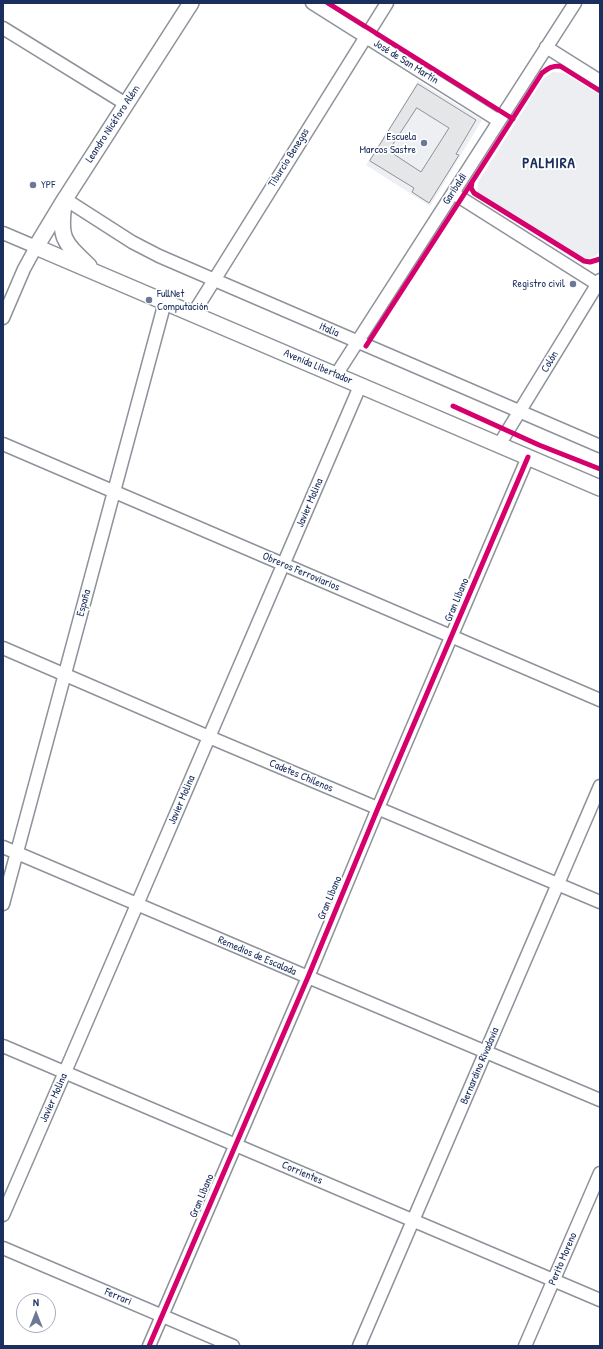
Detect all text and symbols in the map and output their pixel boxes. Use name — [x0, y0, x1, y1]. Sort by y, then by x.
street label: José de San Martín — [371, 37, 441, 87]
street label: Leandro Nicéforo Além — [83, 83, 143, 165]
street label: Tiburcio Benegas — [266, 126, 312, 190]
place label: Escuela Marcos Sastre — [359, 130, 416, 156]
marker: Escuela Marcos Sastre — [419, 138, 429, 148]
district label: PALMIRA — [522, 155, 576, 173]
street label: Garibaldi — [440, 171, 470, 207]
place label: YPF — [41, 178, 55, 192]
marker: YPF — [28, 180, 38, 190]
place label: Registro civil — [513, 277, 565, 291]
marker: Registro civil — [568, 279, 578, 289]
place label: FullNet Computación — [157, 287, 208, 313]
marker: FullNet Computación — [144, 295, 154, 305]
street label: Italia — [317, 320, 341, 340]
street label: Avenida Libertador — [282, 347, 354, 387]
street label: Colón — [538, 349, 562, 375]
street label: Javier Molina — [294, 476, 326, 530]
street label: Obreros Ferroviarios — [260, 550, 342, 594]
street label: Gran Líbano — [442, 576, 472, 624]
street label: España — [74, 588, 94, 618]
street label: Cadetes Chilenos — [267, 757, 335, 795]
street label: Javier Molina — [166, 773, 198, 827]
street label: Gran Líbano — [315, 874, 345, 922]
street label: Remedios de Escalada — [216, 934, 298, 978]
street label: Bernardino Rivadavia — [458, 1026, 502, 1106]
street label: Javier Molina — [37, 1072, 71, 1124]
street label: Corrientes — [280, 1158, 324, 1188]
street label: Gran Líbano — [187, 1172, 217, 1220]
street label: Perito Moreno — [546, 1231, 580, 1287]
street label: Ferrari — [103, 1285, 133, 1309]
north arrow — [16, 1293, 56, 1333]
text: N — [33, 1295, 39, 1309]

